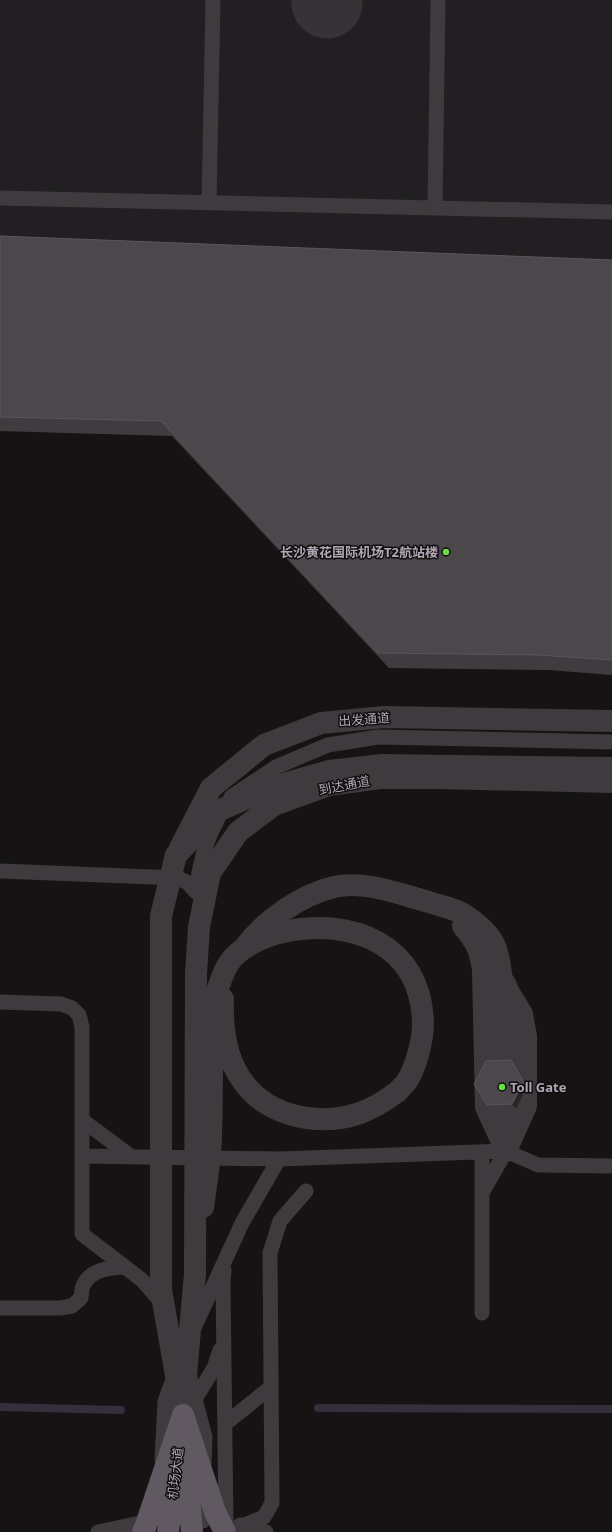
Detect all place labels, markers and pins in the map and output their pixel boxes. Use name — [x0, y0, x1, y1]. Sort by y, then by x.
place label: 长沙黄花国际机场T2航站楼 — [280, 543, 438, 561]
marker: 长沙黄花国际机场T2航站楼 — [441, 547, 451, 557]
place label: Toll Gate — [510, 1078, 567, 1096]
marker: Toll Gate — [497, 1082, 507, 1092]

